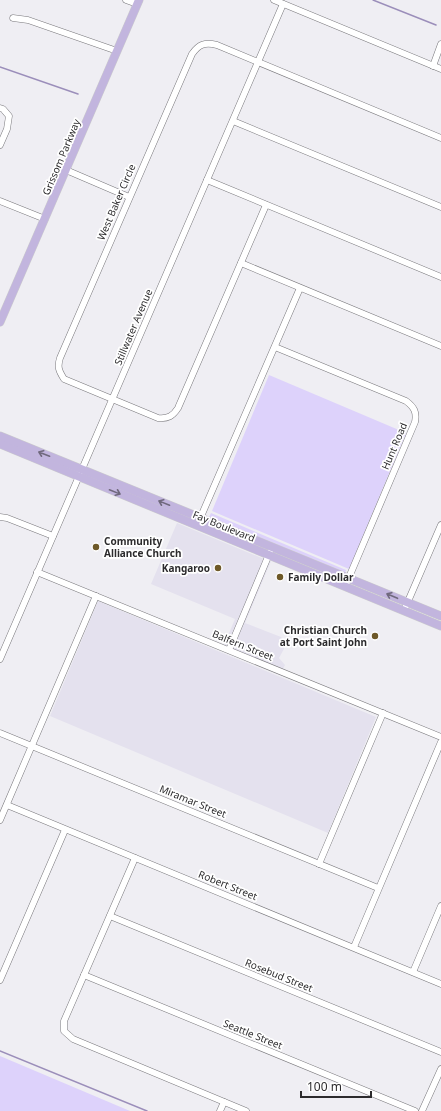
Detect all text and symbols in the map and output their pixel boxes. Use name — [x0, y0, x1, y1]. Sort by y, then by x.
street label: Grissom Parkway — [39, 116, 84, 197]
street label: West Baker Circle — [94, 161, 138, 242]
street label: Stillwater Avenue — [111, 286, 155, 367]
street label: Hunt Road — [378, 420, 410, 472]
one-way arrow — [38, 449, 50, 457]
one-way arrow — [108, 489, 120, 497]
one-way arrow — [159, 498, 171, 506]
street label: Fay Boulevard — [191, 507, 257, 545]
place label: Community Alliance Church — [104, 534, 181, 560]
marker: Community Alliance Church — [91, 542, 101, 552]
place label: Kangaroo — [162, 561, 210, 575]
marker: Kangaroo — [213, 563, 223, 573]
place label: Family Dollar — [288, 570, 354, 584]
marker: Family Dollar — [275, 572, 285, 582]
one-way arrow — [386, 592, 398, 599]
place label: Christian Church at Port Saint John — [280, 623, 367, 649]
street label: Balfern Street — [210, 626, 276, 664]
marker: Christian Church at Port Saint John — [370, 631, 380, 641]
street label: Miramar Street — [158, 781, 229, 821]
street label: Robert Street — [196, 867, 260, 903]
street label: Rosebud Street — [243, 955, 315, 995]
street label: Seattle Street — [221, 1016, 285, 1052]
scale bar — [301, 1073, 371, 1099]
text: 100 m — [307, 1078, 342, 1095]

